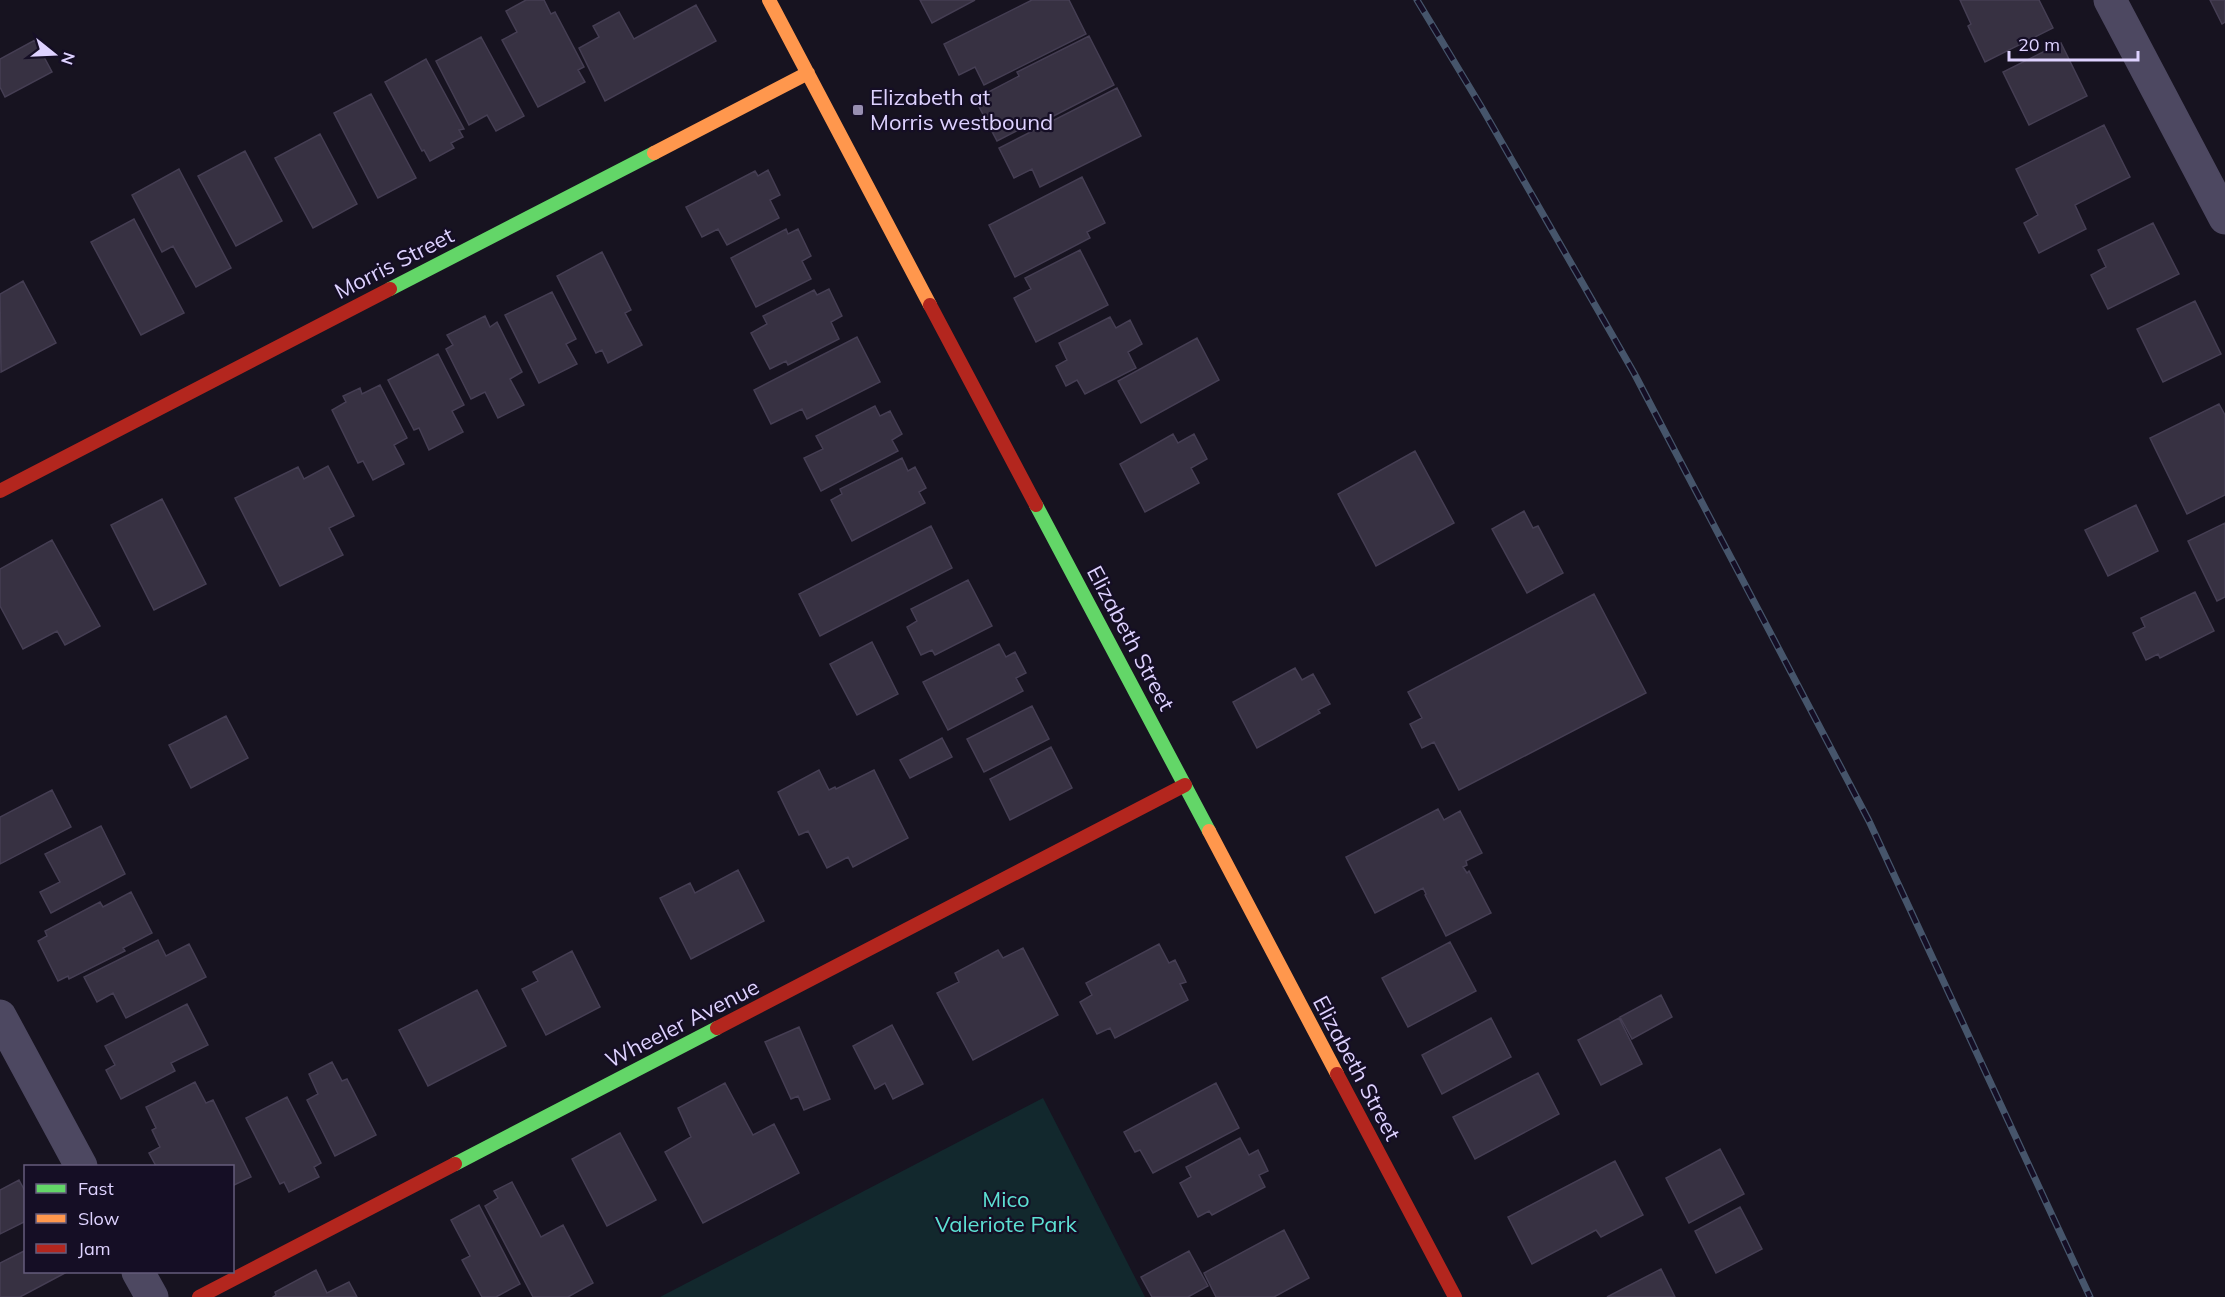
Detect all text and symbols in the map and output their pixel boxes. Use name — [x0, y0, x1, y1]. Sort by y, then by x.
north arrow — [24, 24, 84, 84]
scale bar — [2009, 24, 2138, 62]
text: 20 m — [2018, 33, 2060, 56]
text: N — [57, 50, 80, 67]
place label: Elizabeth at Morris westbound — [870, 83, 1053, 136]
marker: Elizabeth at Morris westbound — [851, 103, 865, 117]
street label: Morris Street — [330, 221, 459, 305]
street label: Elizabeth Street — [1081, 561, 1181, 716]
street label: Wheeler Avenue — [600, 972, 764, 1074]
street label: Elizabeth Street — [1307, 991, 1407, 1146]
legend — [24, 1165, 234, 1273]
text: Fast — [78, 1177, 114, 1200]
park label: Mico Valeriote Park — [935, 1185, 1078, 1238]
text: Slow — [78, 1207, 120, 1230]
text: Jam — [78, 1237, 111, 1260]

